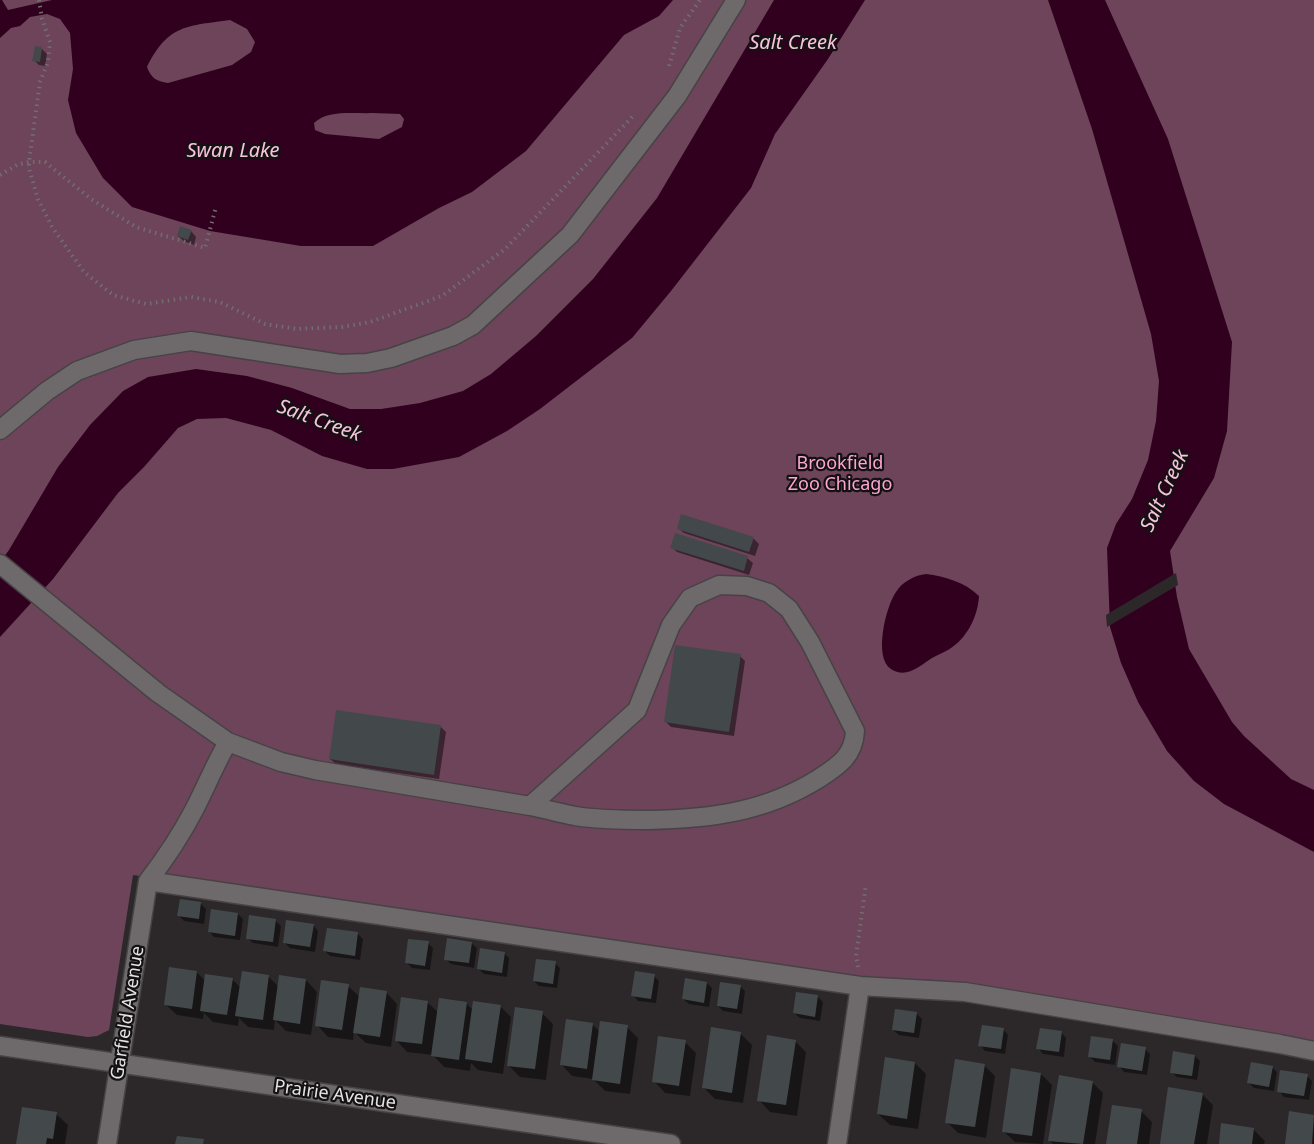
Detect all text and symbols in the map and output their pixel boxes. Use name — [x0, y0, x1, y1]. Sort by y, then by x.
water label: Salt Creek — [749, 31, 837, 55]
water label: Swan Lake — [186, 139, 280, 163]
water label: Salt Creek — [274, 395, 364, 447]
water label: Salt Creek — [1136, 446, 1194, 536]
park label: Brookfield Zoo Chicago — [788, 453, 892, 496]
street label: Garfield Avenue — [107, 945, 149, 1081]
street label: Prairie Avenue — [273, 1076, 397, 1114]

